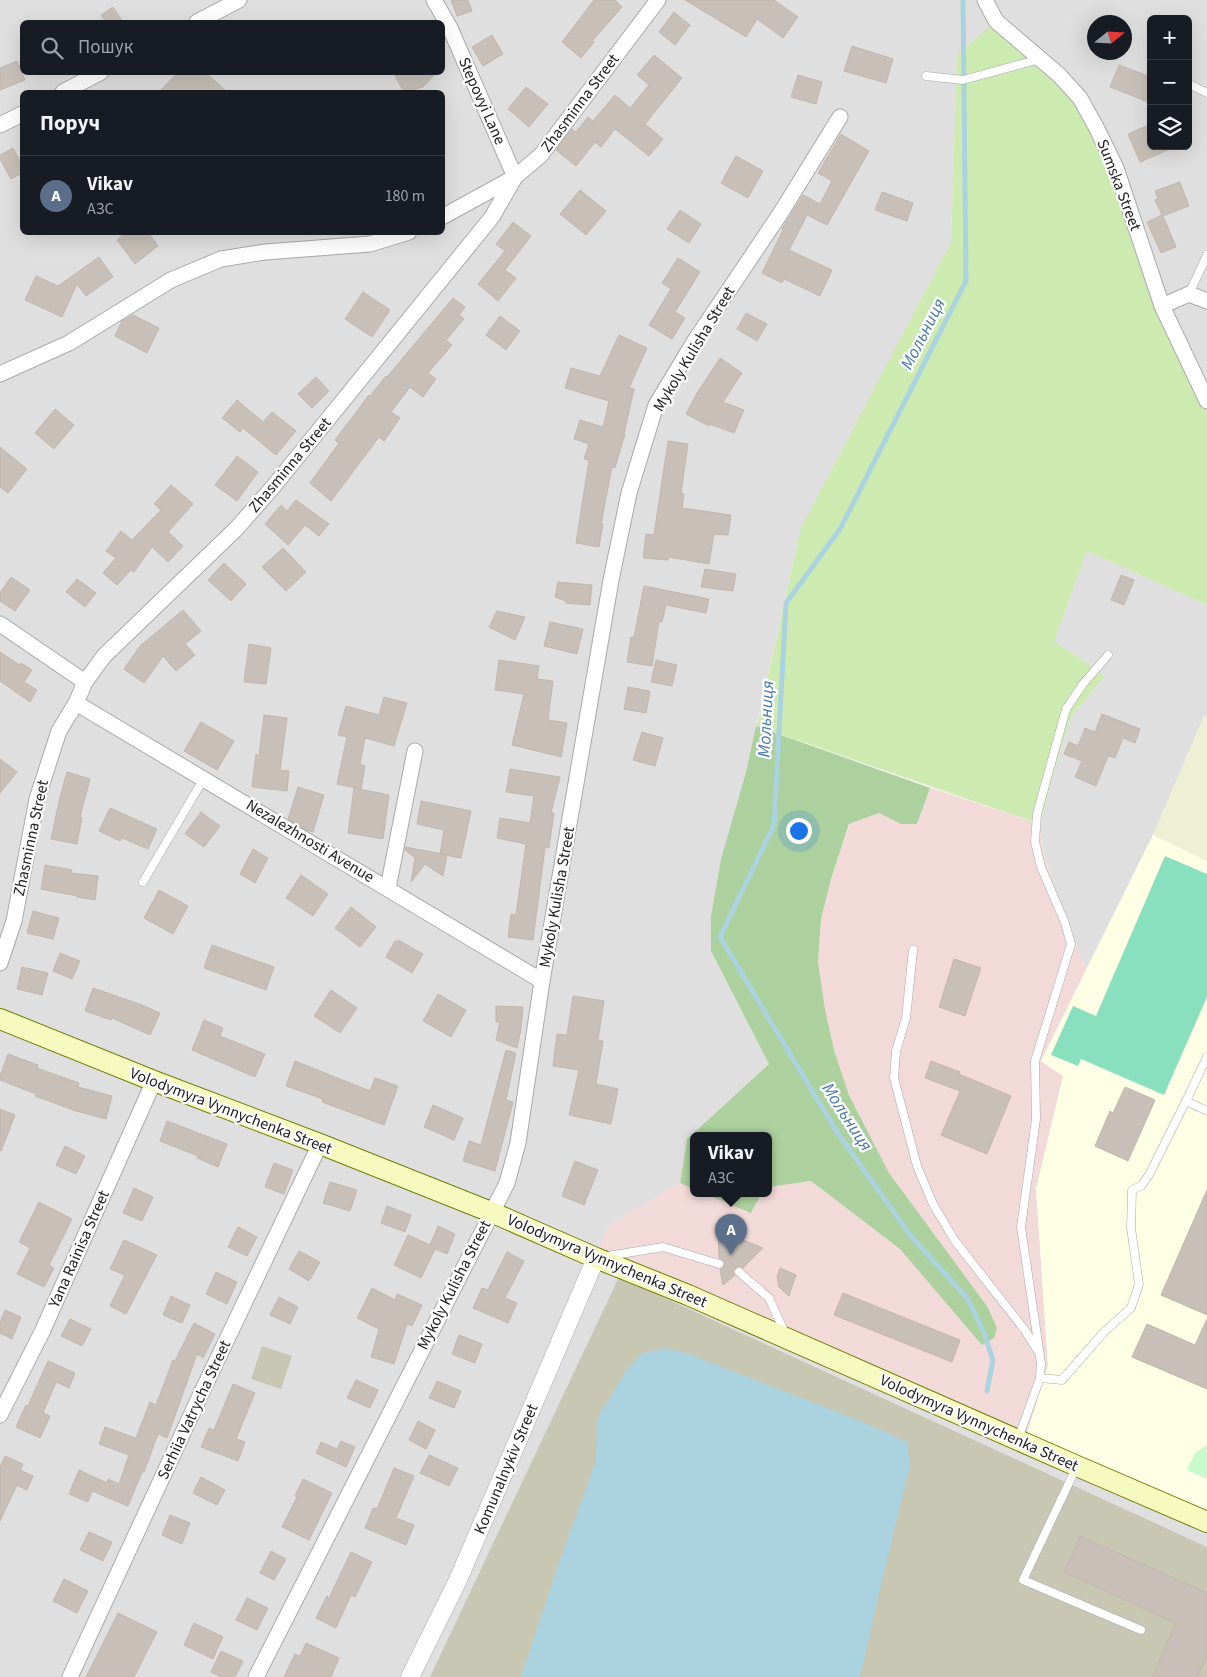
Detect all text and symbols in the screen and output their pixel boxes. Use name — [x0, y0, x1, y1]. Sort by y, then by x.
north arrow — [1087, 15, 1132, 60]
map controls — [1147, 15, 1192, 150]
button: + — [1147, 15, 1192, 60]
search box — [20, 20, 445, 75]
icon: search — [38, 34, 66, 62]
text: Пошук — [78, 34, 133, 61]
street label: Zhasminna Street — [536, 49, 625, 157]
street label: Stepovyi Lane — [453, 54, 511, 148]
button: − — [1147, 60, 1192, 105]
button: layers — [1147, 105, 1192, 150]
text: Поруч — [40, 108, 100, 138]
street label: Sumska Street — [1091, 136, 1147, 234]
text: Vikav — [87, 171, 133, 198]
text: A — [51, 185, 61, 207]
text: 180 m — [385, 185, 425, 207]
text: АЗС — [87, 198, 114, 220]
street label: Mykoly Kulisha Street — [648, 282, 740, 416]
water label: Мольниця — [894, 294, 952, 374]
street label: Zhasminna Street — [244, 412, 337, 517]
water label: Мольниця — [752, 680, 781, 758]
street label: Zhasminna Street — [8, 777, 54, 898]
street label: Nezalezhnosti Avenue — [242, 794, 378, 888]
your location — [786, 818, 812, 844]
street label: Mykoly Kulisha Street — [534, 824, 580, 969]
street label: Volodymyra Vynnychenka Street — [127, 1062, 336, 1160]
water label: Мольниця — [816, 1078, 879, 1156]
popup — [690, 1132, 772, 1197]
text: Vikav — [708, 1140, 754, 1167]
text: АЗС — [708, 1167, 735, 1189]
street label: Yana Rainisa Street — [43, 1186, 115, 1312]
street label: Volodymyra Vynnychenka Street — [504, 1209, 711, 1313]
pin: A — [715, 1214, 747, 1255]
street label: Mykoly Kulisha Street — [412, 1216, 496, 1354]
street label: Serhiia Vatrycha Street — [152, 1336, 236, 1483]
street label: Volodymyra Vynnychenka Street — [876, 1369, 1082, 1477]
street label: Komunalnykiv Street — [469, 1400, 544, 1538]

